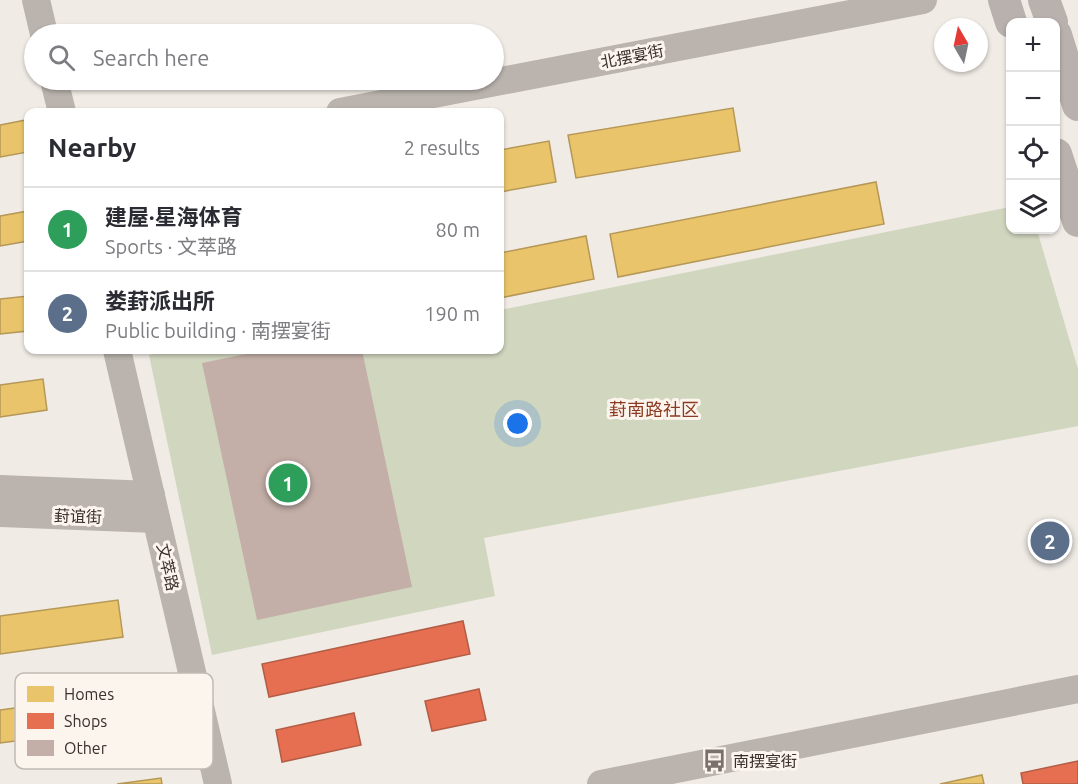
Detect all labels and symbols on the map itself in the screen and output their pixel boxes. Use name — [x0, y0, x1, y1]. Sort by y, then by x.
north arrow — [934, 18, 988, 72]
street label: 北摆宴街 — [599, 41, 665, 71]
district label: 葑南路社区 — [609, 399, 699, 419]
your location — [503, 409, 532, 438]
pin: 1 — [268, 460, 308, 506]
street label: 葑谊街 — [54, 506, 102, 526]
pin: 2 — [1030, 518, 1070, 564]
street label: 文萃路 — [154, 542, 182, 592]
legend — [15, 673, 213, 769]
text: Homes — [64, 685, 114, 703]
text: Shops — [64, 712, 107, 730]
text: Other — [64, 739, 107, 757]
bus stop icon: 南摆宴街 — [702, 748, 728, 774]
place label: 南摆宴街 — [733, 752, 797, 770]

